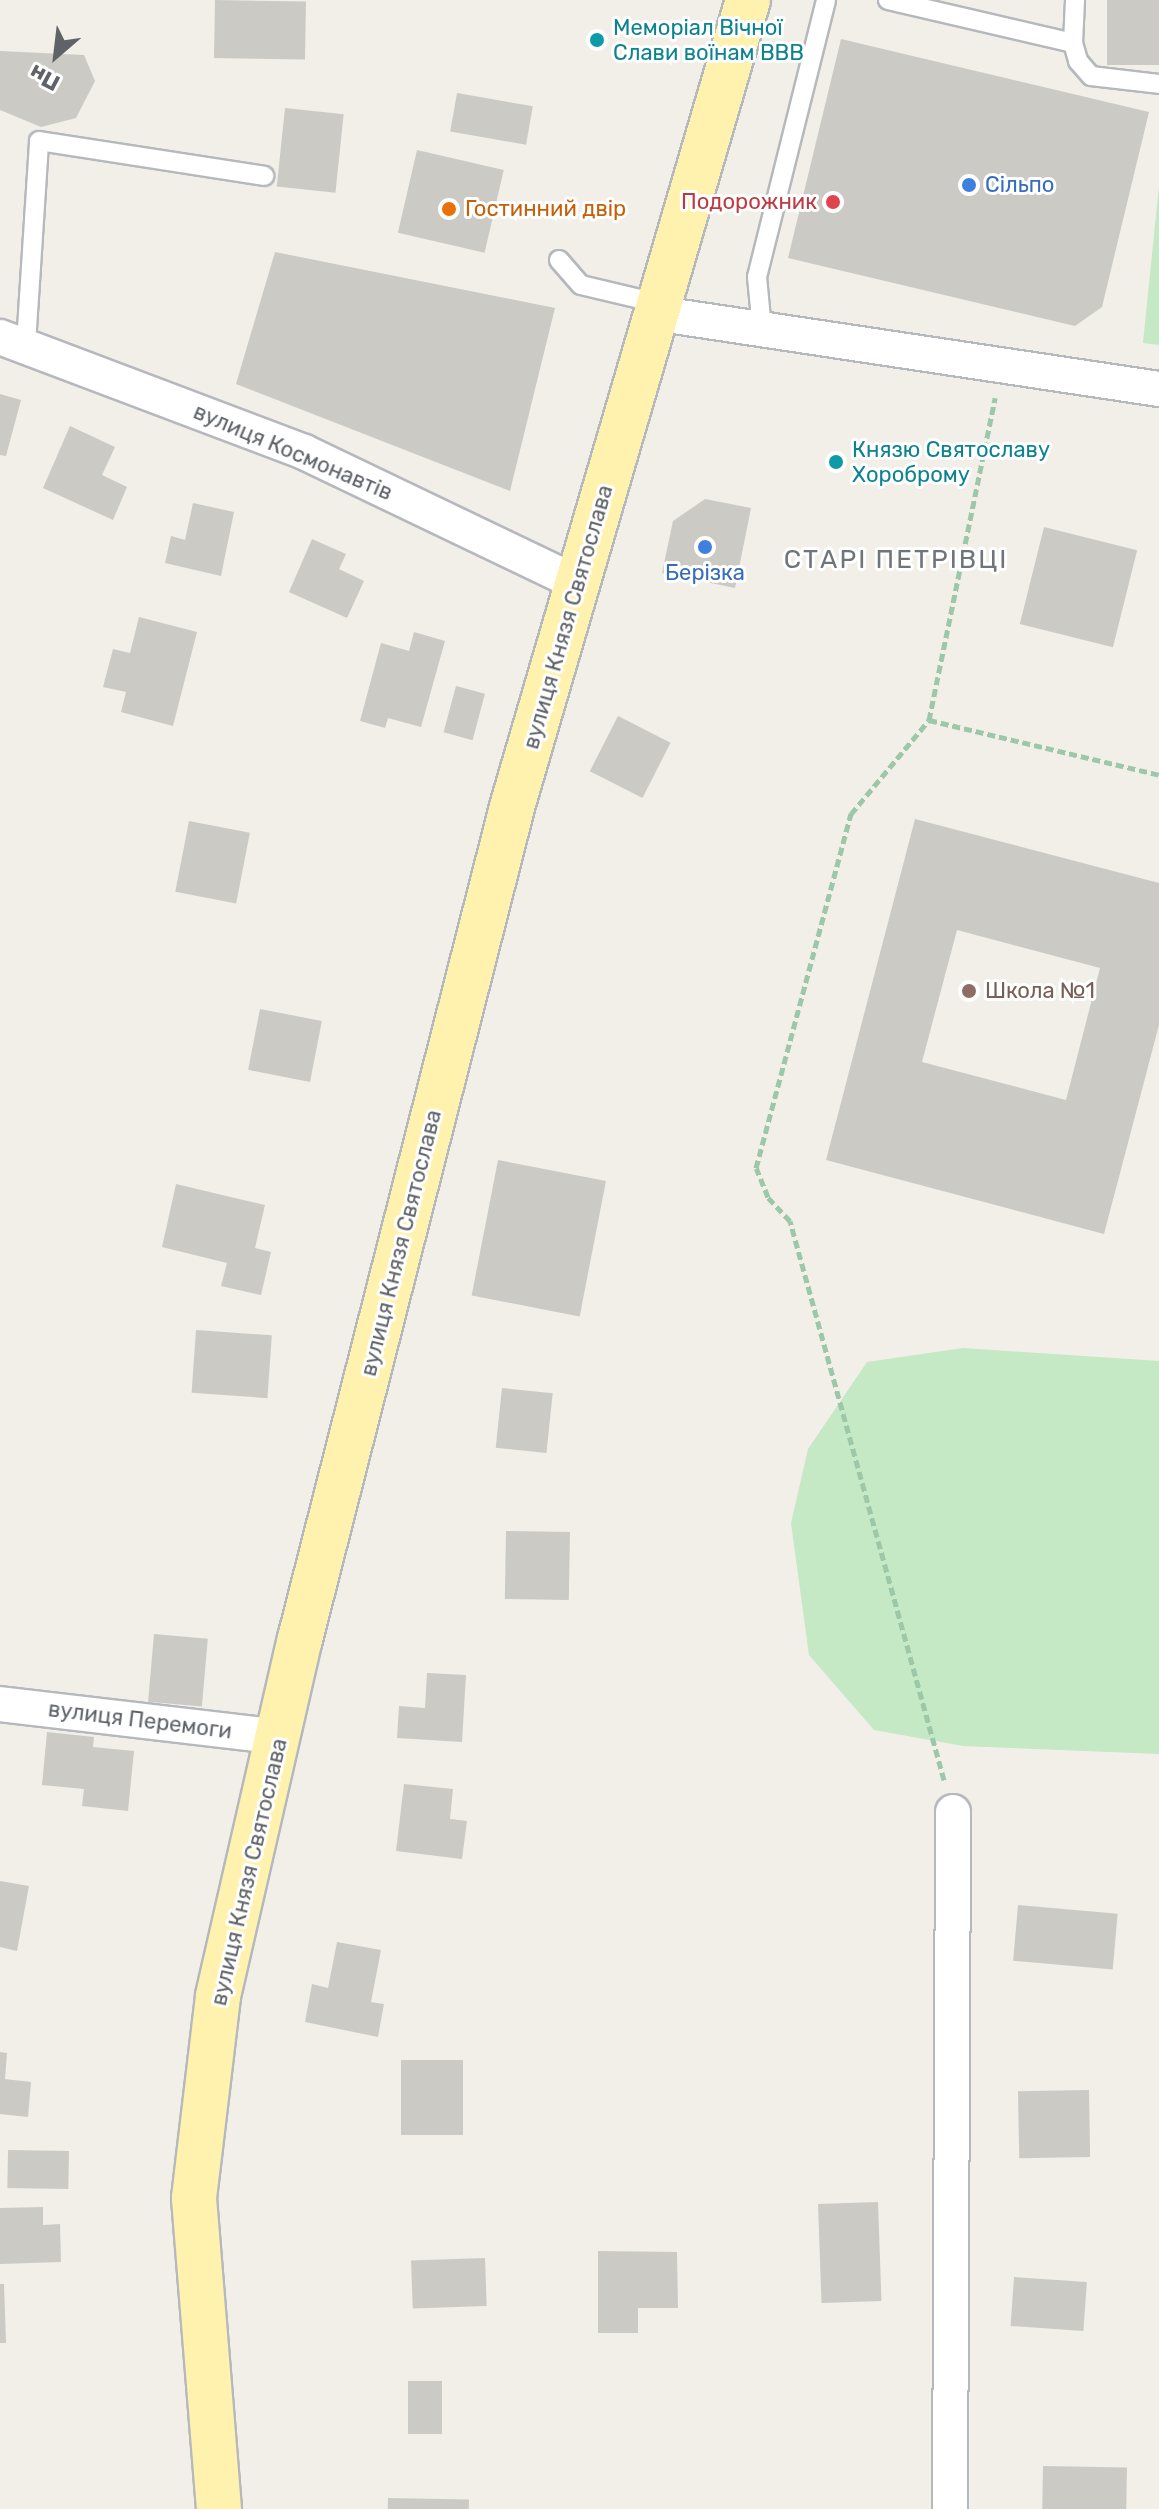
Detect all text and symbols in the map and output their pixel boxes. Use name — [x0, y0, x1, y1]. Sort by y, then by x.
place label: Меморіал Вічної Слави воїнам ВВВ — [613, 14, 804, 66]
north arrow — [16, 16, 96, 96]
marker: Меморіал Вічної Слави воїнам ВВВ — [588, 31, 606, 49]
text: Пн — [25, 59, 64, 97]
place label: Сільпо — [985, 172, 1054, 198]
marker: Сільпо — [960, 176, 978, 194]
place label: Подорожник — [681, 189, 817, 215]
marker: Подорожник — [824, 193, 842, 211]
place label: Гостинний двір — [465, 196, 626, 222]
marker: Гостинний двір — [440, 200, 458, 218]
street label: вулиця Космонавтів — [190, 398, 396, 506]
place label: Князю Святославу Хороброму — [852, 436, 1050, 488]
marker: Князю Святославу Хороброму — [827, 453, 845, 471]
street label: вулиця Князя Святослава — [518, 482, 618, 752]
marker: Берізка — [696, 538, 714, 556]
district label: СТАРІ ПЕТРІВЦІ — [784, 544, 1008, 576]
place label: Берізка — [665, 560, 745, 586]
place label: Школа №1 — [985, 978, 1095, 1004]
marker: Школа №1 — [960, 982, 978, 1000]
street label: вулиця Князя Святослава — [355, 1107, 447, 1379]
street label: вулиця Перемоги — [47, 1696, 233, 1744]
street label: вулиця Князя Святослава — [205, 1736, 293, 2008]

